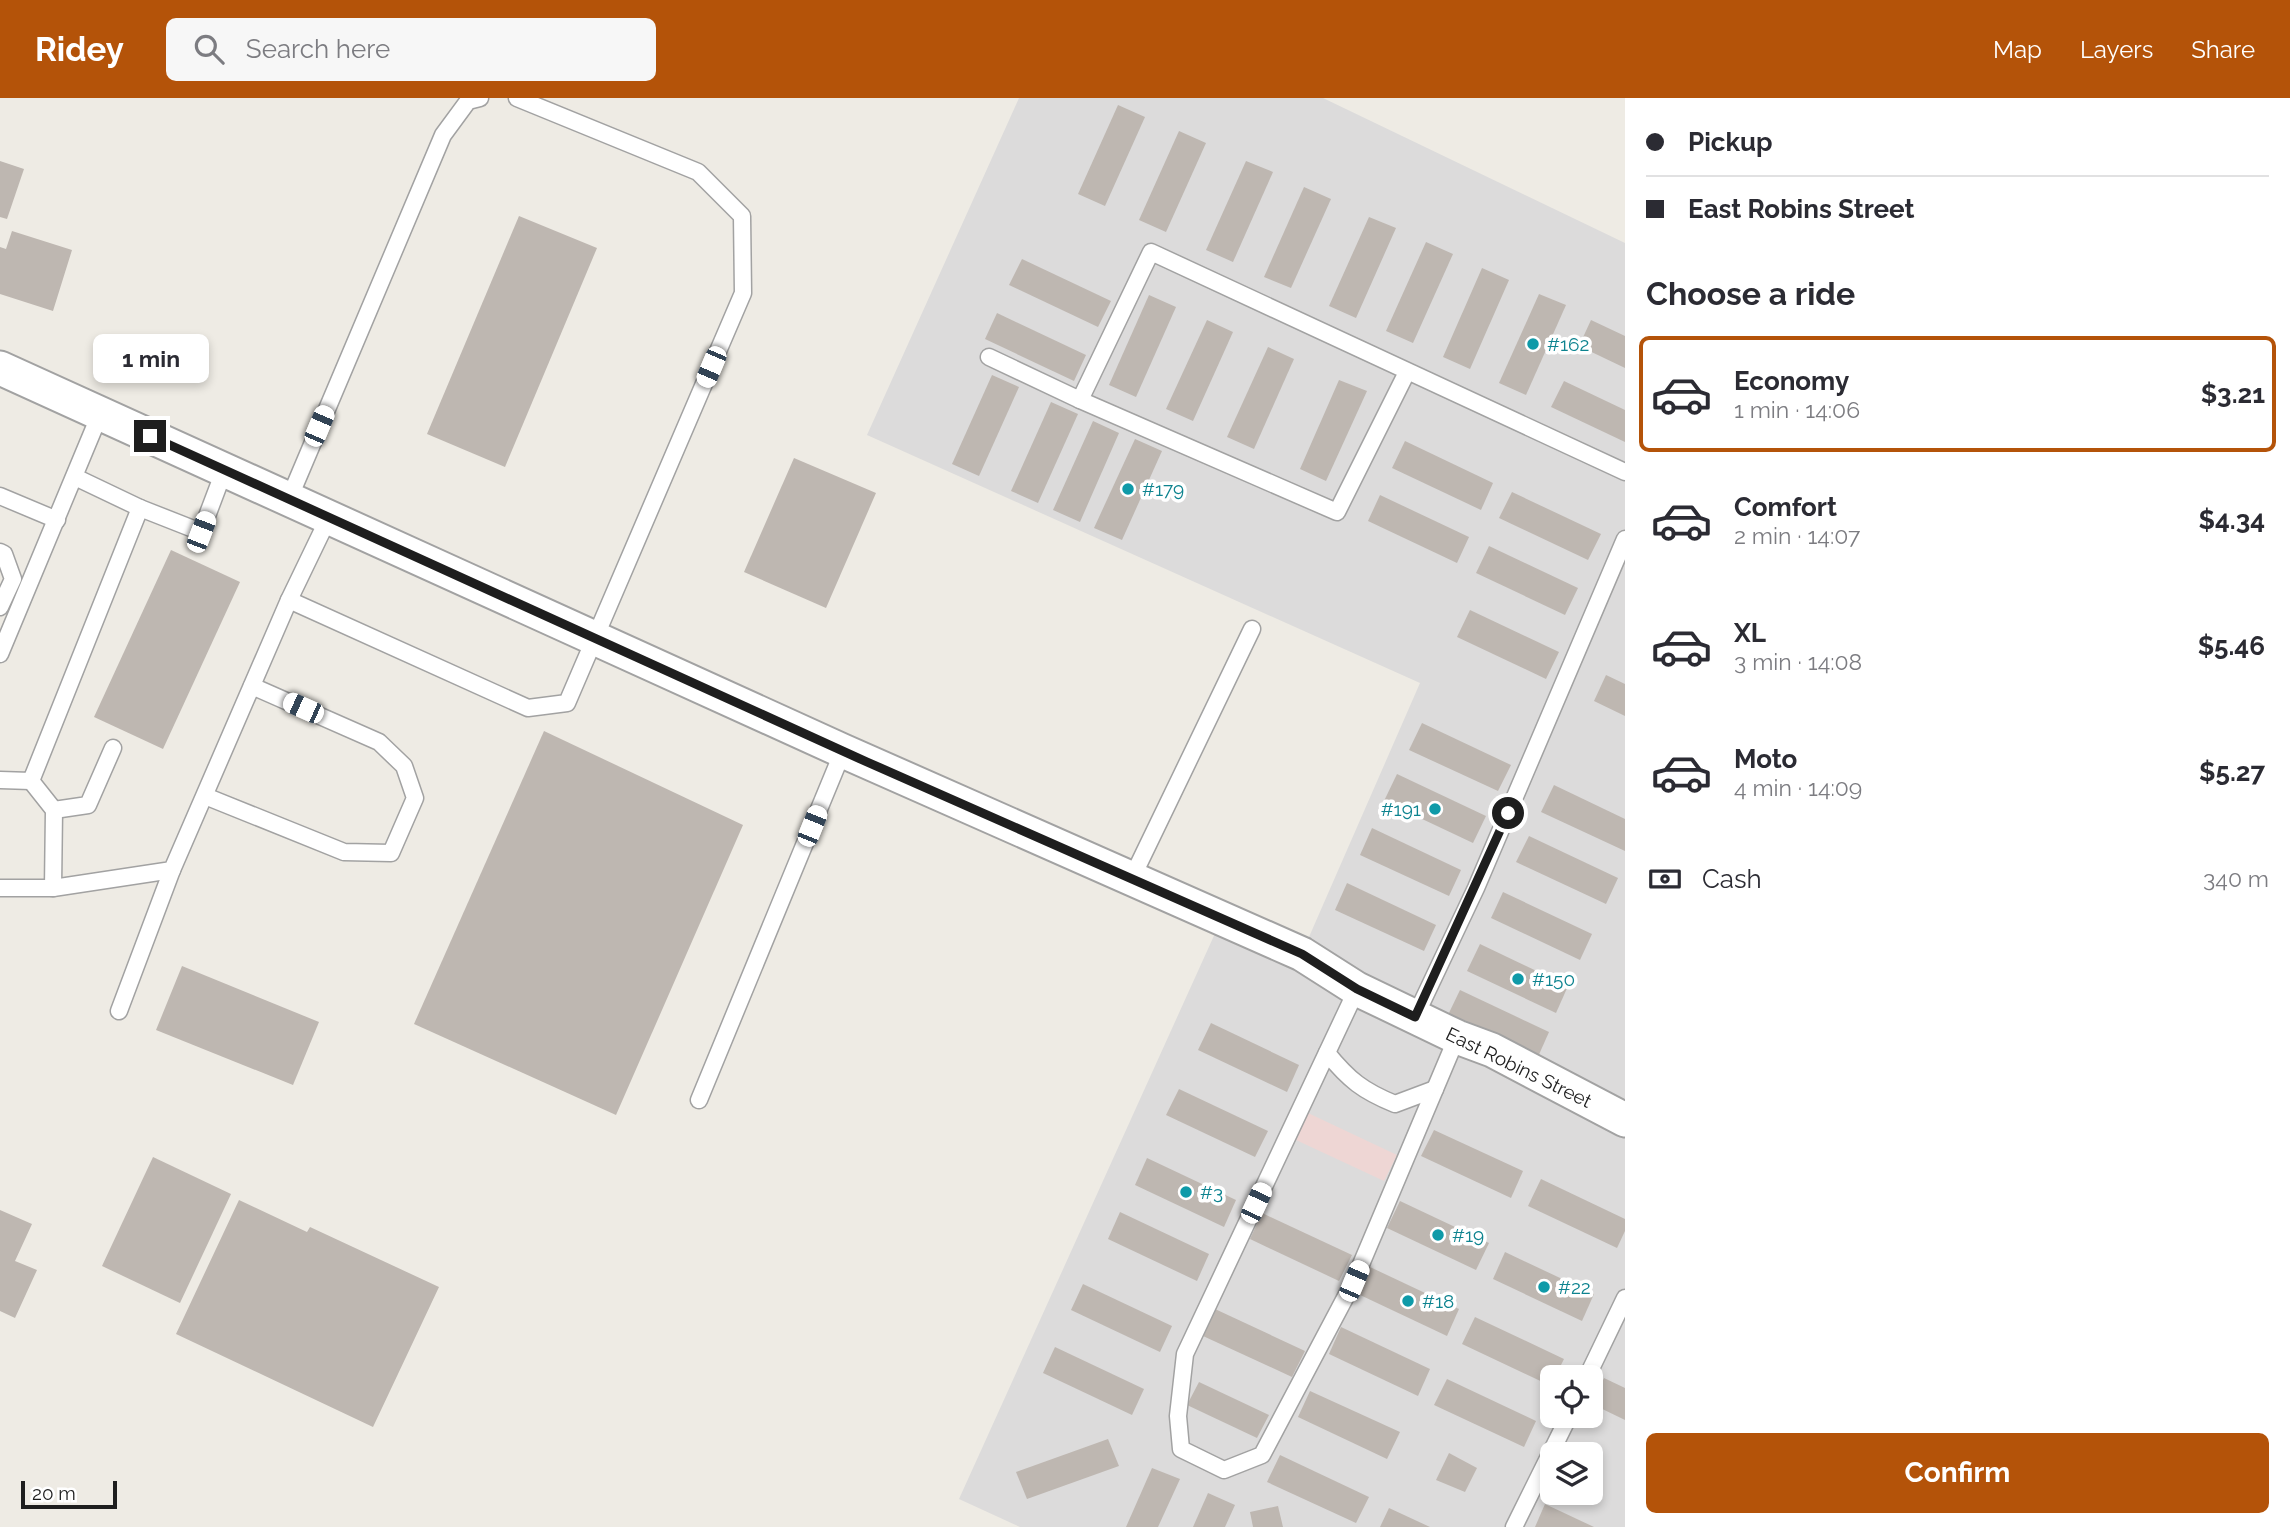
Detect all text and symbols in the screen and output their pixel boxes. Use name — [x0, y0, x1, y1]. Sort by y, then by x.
search box — [166, 18, 656, 81]
text: Ridey — [35, 30, 124, 69]
icon: search — [190, 30, 228, 68]
text: Search here — [246, 34, 390, 64]
text: Map — [1993, 35, 2042, 64]
text: Layers — [2080, 35, 2153, 64]
text: Share — [2191, 35, 2255, 64]
text: Pickup — [1688, 127, 1773, 157]
text: East Robins Street — [1688, 194, 1915, 224]
text: Choose a ride — [1646, 275, 1855, 312]
place label: #162 — [1547, 333, 1589, 355]
callout: 1 min — [92, 334, 208, 384]
marker: #162 — [1525, 336, 1541, 352]
car — [694, 344, 729, 390]
text: 1 min — [122, 345, 180, 372]
icon: car — [1650, 363, 1713, 426]
text: Economy — [1734, 366, 1849, 396]
text: $3.21 — [2201, 379, 2265, 409]
text: 1 min · 14:06 — [1734, 396, 1860, 423]
car — [302, 403, 337, 449]
route end — [134, 420, 166, 452]
place label: #179 — [1142, 478, 1184, 500]
marker: #179 — [1120, 481, 1136, 497]
icon: car — [1650, 489, 1713, 552]
text: Comfort — [1734, 492, 1837, 522]
text: $4.34 — [2198, 505, 2265, 535]
car — [184, 509, 219, 555]
text: 2 min · 14:07 — [1734, 522, 1860, 549]
icon: car — [1650, 615, 1713, 678]
text: XL — [1734, 618, 1766, 648]
text: $5.46 — [2198, 631, 2265, 661]
text: 3 min · 14:08 — [1734, 648, 1862, 675]
car — [280, 690, 327, 726]
icon: car — [1650, 741, 1713, 804]
text: Moto — [1734, 744, 1797, 774]
text: $5.27 — [2199, 757, 2265, 787]
text: 4 min · 14:09 — [1734, 774, 1862, 801]
route start — [1492, 797, 1524, 829]
place label: #191 — [1381, 798, 1421, 820]
marker: #191 — [1427, 801, 1443, 817]
car — [795, 803, 830, 849]
icon: cash — [1646, 860, 1684, 898]
text: Cash — [1702, 864, 1762, 894]
text: 340 m — [2203, 865, 2269, 892]
place label: #150 — [1532, 968, 1575, 990]
marker: #150 — [1510, 971, 1526, 987]
street label: East Robins Street — [1443, 1022, 1596, 1112]
car — [1238, 1180, 1275, 1226]
place label: #3 — [1200, 1181, 1223, 1203]
marker: #3 — [1178, 1184, 1194, 1200]
place label: #19 — [1452, 1224, 1484, 1246]
marker: #19 — [1430, 1227, 1446, 1243]
car — [1337, 1258, 1372, 1304]
place label: #22 — [1558, 1276, 1591, 1298]
marker: #22 — [1536, 1279, 1552, 1295]
place label: #18 — [1422, 1290, 1454, 1312]
marker: #18 — [1400, 1293, 1416, 1309]
map controls — [1540, 1365, 1603, 1505]
button: locate — [1540, 1365, 1603, 1428]
button: Confirm — [1646, 1433, 2269, 1513]
button: layers — [1540, 1442, 1603, 1505]
scale bar — [21, 1478, 117, 1510]
text: 20 m — [32, 1482, 76, 1504]

